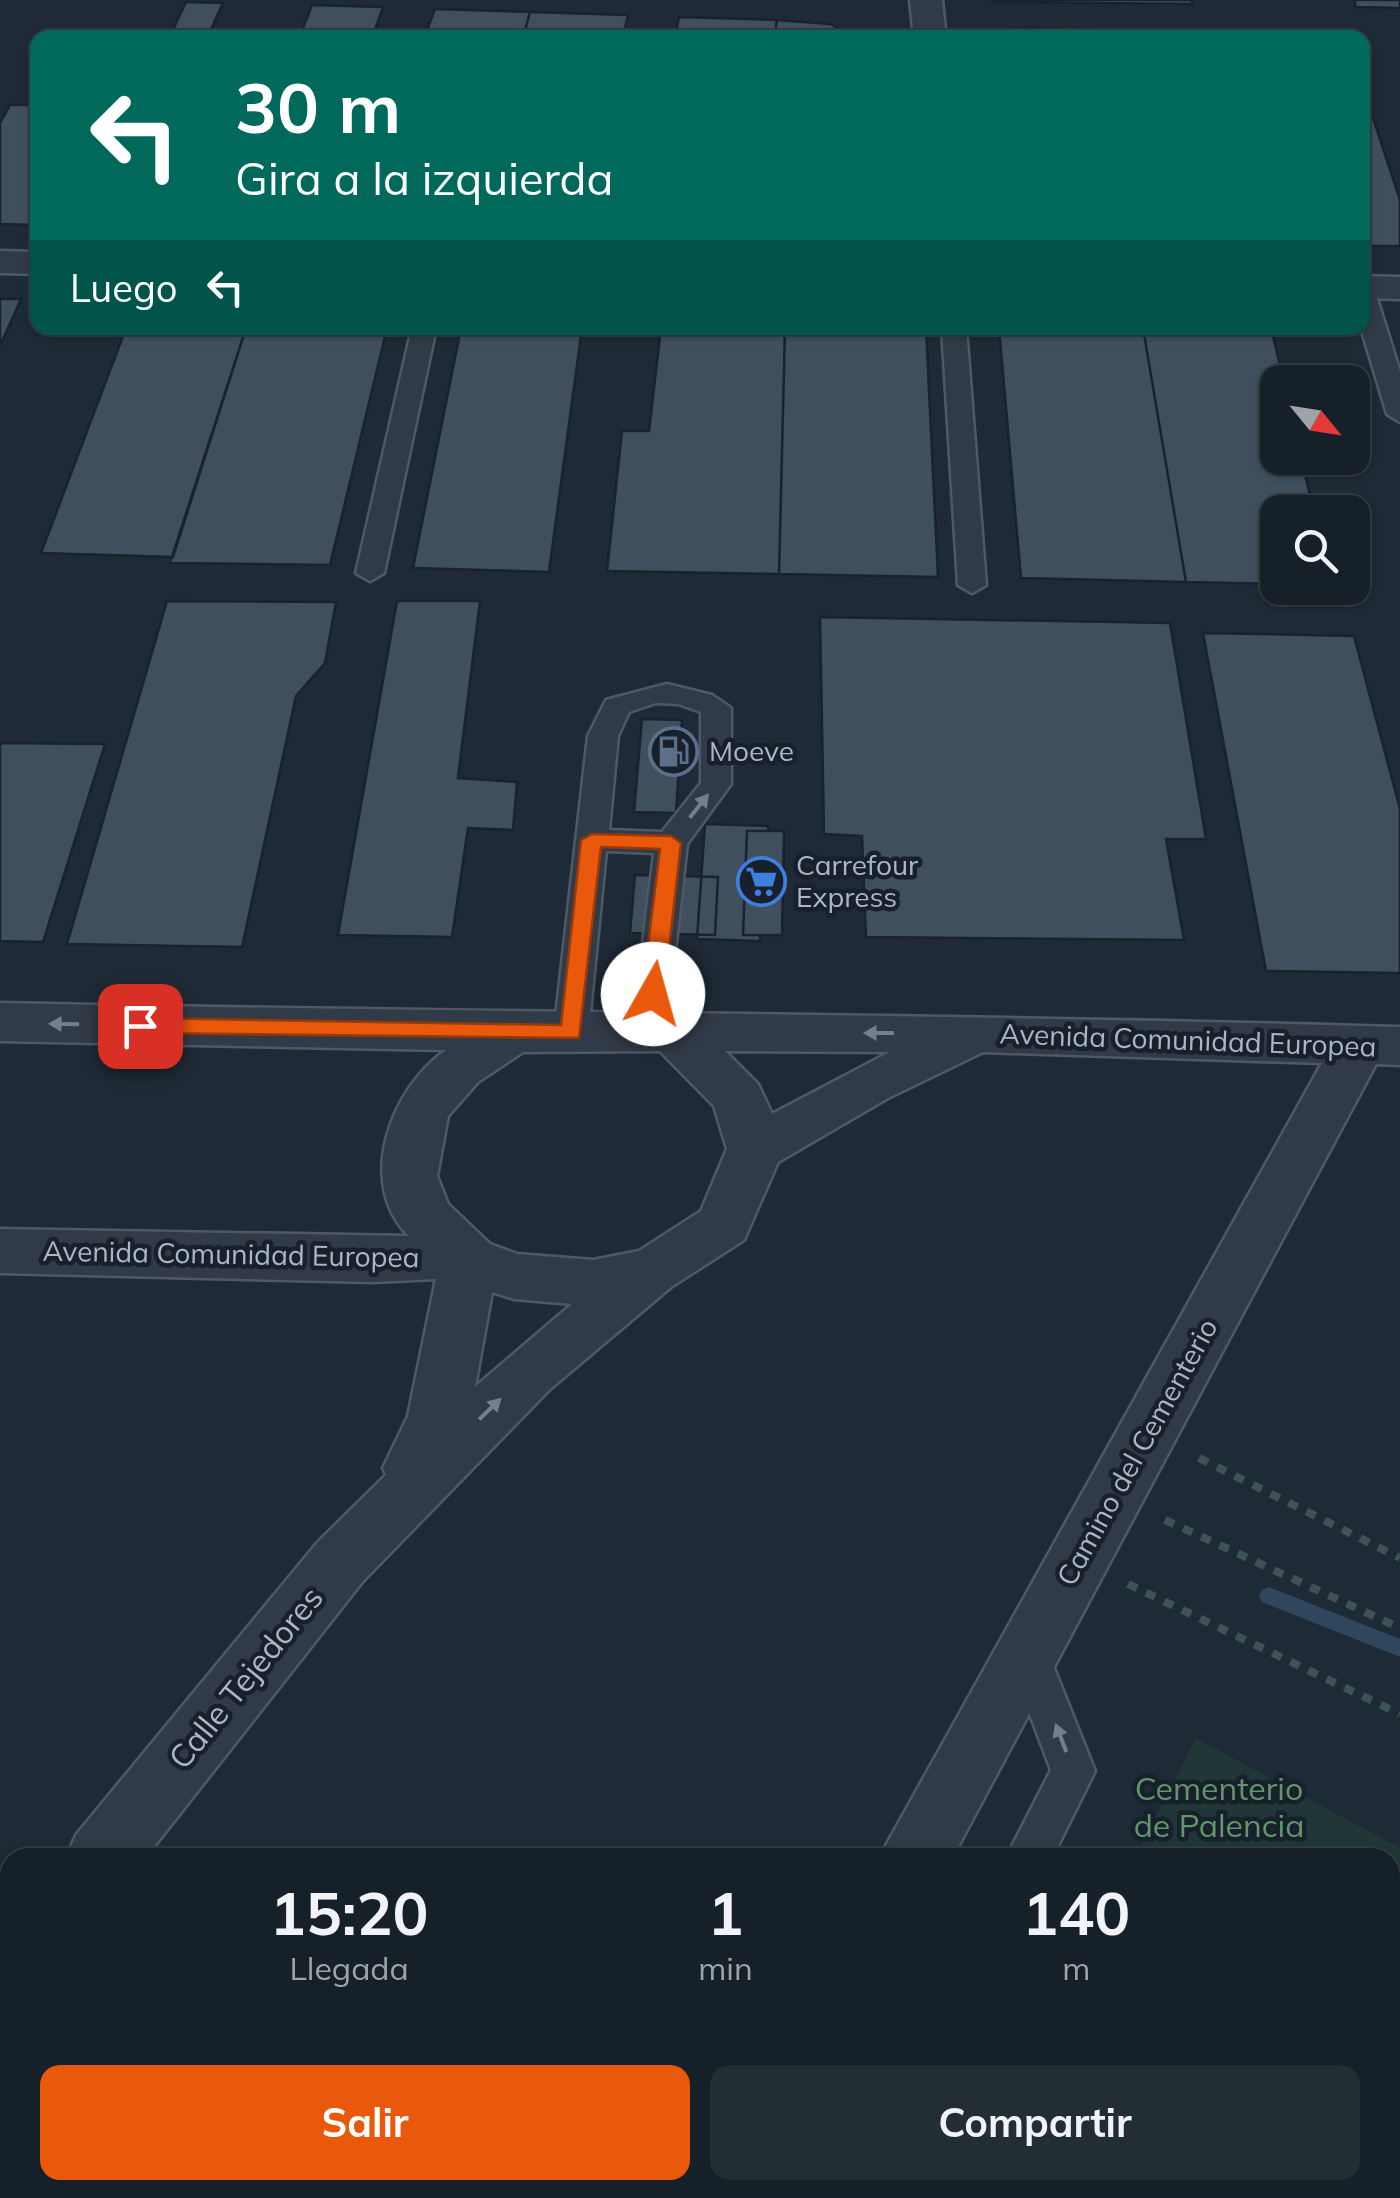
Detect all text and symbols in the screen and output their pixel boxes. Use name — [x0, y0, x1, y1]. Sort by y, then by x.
text: 30 m — [235, 63, 401, 151]
icon: left — [70, 70, 200, 200]
text: Gira a la izquierda — [235, 150, 613, 206]
icon: left — [198, 260, 253, 315]
text: Luego — [70, 264, 178, 312]
north arrow — [1260, 365, 1370, 475]
map controls — [1260, 365, 1370, 605]
button: search — [1260, 495, 1370, 605]
fuel station icon: Moeve — [648, 725, 700, 777]
place label: Moeve — [709, 733, 794, 768]
one-way arrow — [688, 793, 709, 819]
place label: Carrefour Express — [796, 847, 919, 914]
supermarket icon: Carrefour Express — [735, 855, 787, 907]
position arrow — [601, 942, 705, 1046]
pin — [98, 984, 183, 1069]
icon: arrive — [113, 999, 168, 1054]
one-way arrow — [48, 1015, 80, 1031]
street label: Avenida Comunidad Europea — [999, 1015, 1377, 1064]
one-way arrow — [862, 1025, 894, 1041]
street label: Avenida Comunidad Europea — [42, 1233, 420, 1274]
street label: Camino del Cementerio — [1049, 1312, 1225, 1591]
one-way arrow — [478, 1398, 502, 1421]
street label: Calle Tejedores — [159, 1578, 331, 1777]
one-way arrow — [1053, 1723, 1068, 1753]
park label: Cementerio de Palencia — [1134, 1768, 1304, 1845]
text: 15:20 — [270, 1875, 429, 1950]
text: 1 — [707, 1875, 743, 1950]
text: 140 — [1022, 1875, 1130, 1950]
text: Llegada — [289, 1948, 409, 1988]
text: min — [698, 1948, 753, 1988]
text: m — [1062, 1948, 1090, 1988]
button: Salir — [40, 2065, 690, 2180]
button: Compartir — [710, 2065, 1360, 2180]

